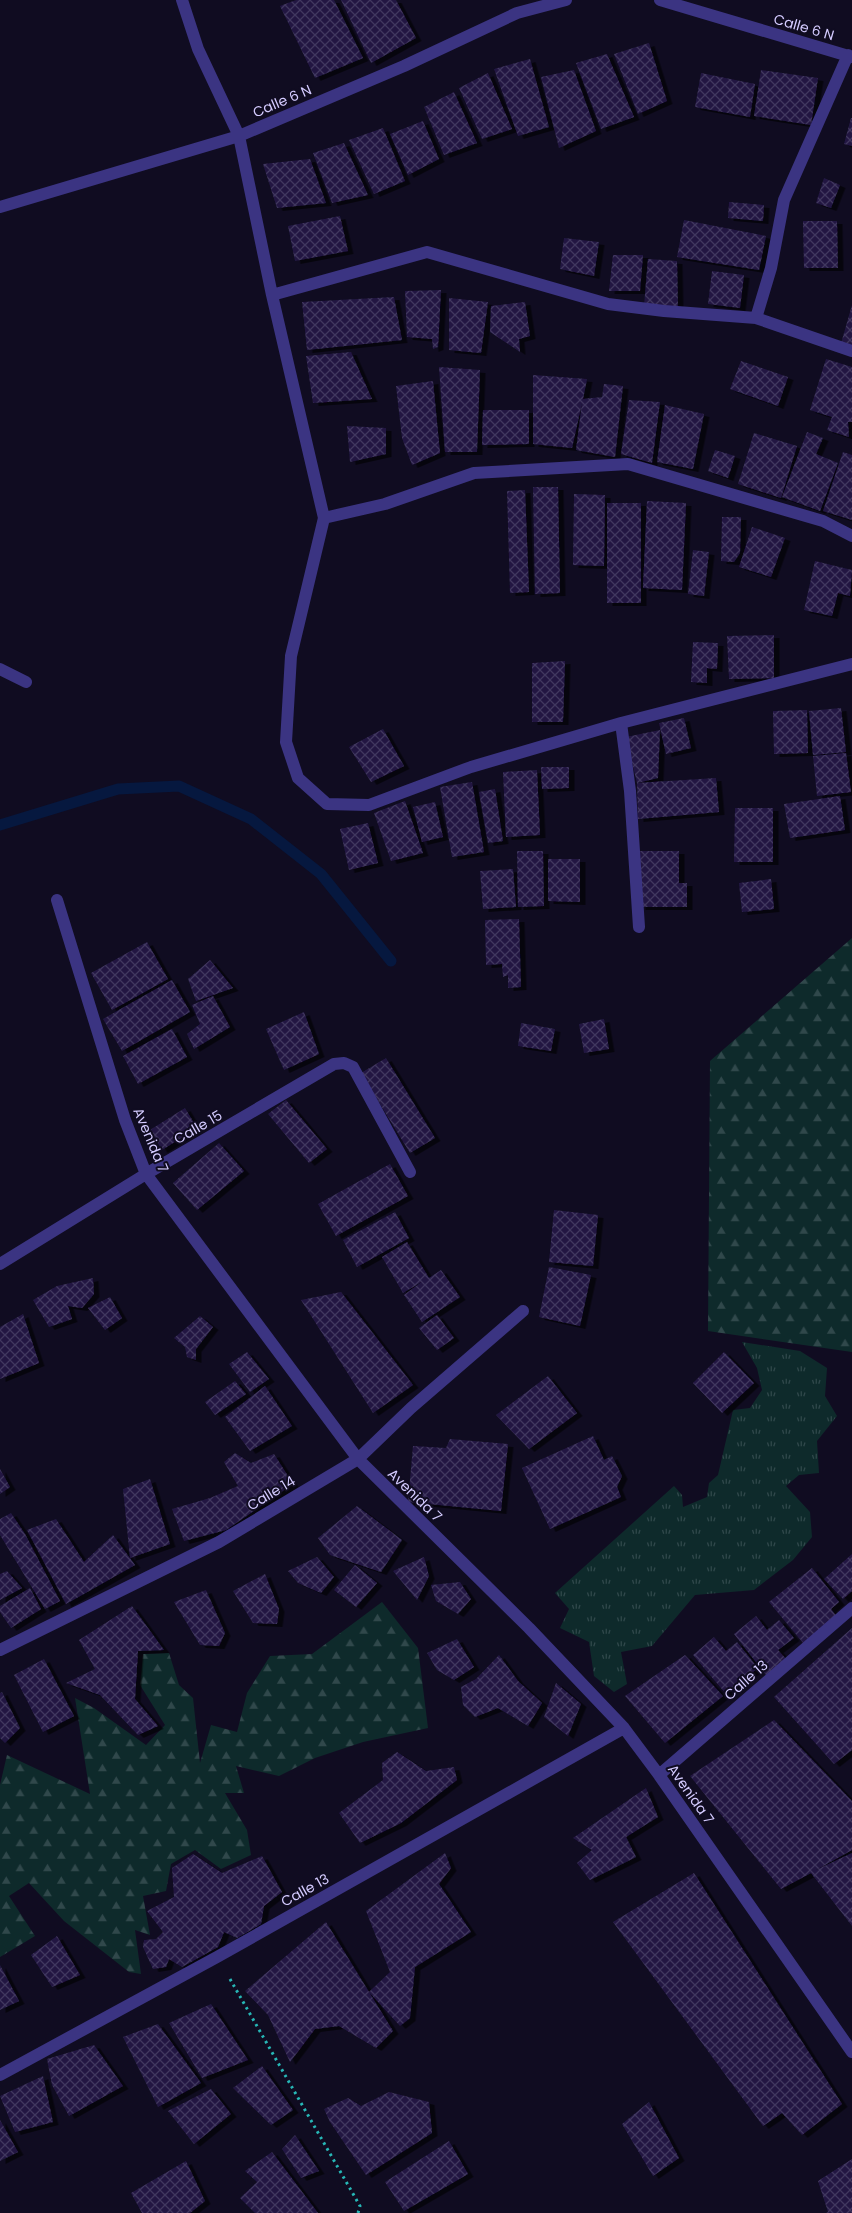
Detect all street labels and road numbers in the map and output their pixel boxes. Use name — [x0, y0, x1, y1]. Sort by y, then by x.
street label: Calle 6 N — [771, 9, 837, 45]
street label: Calle 6 N — [250, 80, 314, 122]
street label: Avenida 7 — [128, 1104, 174, 1176]
street label: Calle 15 — [170, 1105, 226, 1149]
street label: Avenida 7 — [383, 1464, 447, 1526]
street label: Calle 14 — [243, 1471, 299, 1515]
street label: Calle 13 — [720, 1655, 772, 1705]
street label: Avenida 7 — [663, 1760, 719, 1828]
street label: Calle 13 — [277, 1869, 333, 1911]

